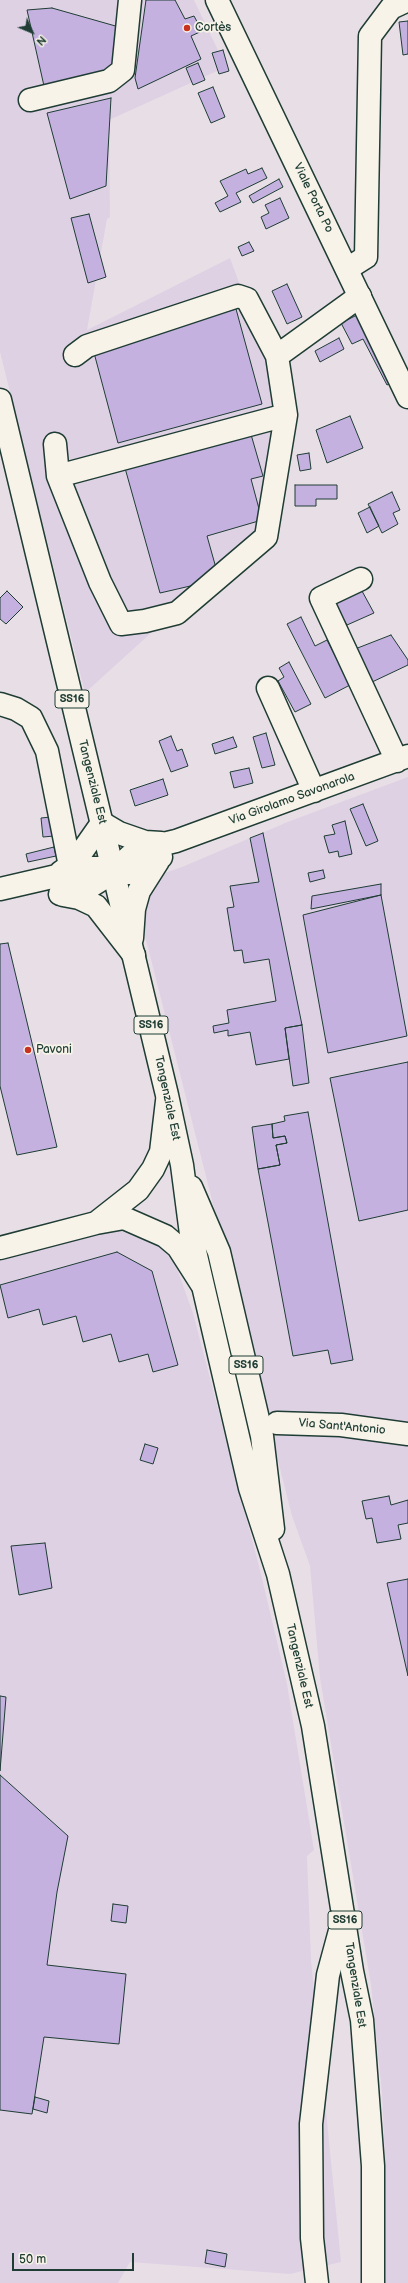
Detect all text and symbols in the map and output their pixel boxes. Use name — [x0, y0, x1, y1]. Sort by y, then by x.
north arrow — [12, 12, 52, 52]
place label: Cortès — [195, 21, 231, 35]
marker: Cortès — [182, 23, 192, 33]
text: N — [33, 33, 49, 48]
street label: Viale Porta Po — [290, 161, 336, 235]
road number: SS16 — [55, 690, 89, 708]
street label: Tangenziale Est — [75, 738, 109, 826]
street label: Via Girolamo Savonarola — [227, 770, 357, 828]
road number: SS16 — [134, 1016, 168, 1034]
place label: Pavoni — [36, 1043, 72, 1057]
marker: Pavoni — [23, 1045, 33, 1055]
street label: Tangenziale Est — [151, 1054, 183, 1142]
road number: SS16 — [229, 1356, 263, 1374]
street label: Via Sant'Antonio — [298, 1416, 386, 1438]
street label: Tangenziale Est — [282, 1622, 316, 1710]
road number: SS16 — [328, 1911, 362, 1929]
street label: Tangenziale Est — [341, 1941, 369, 2029]
scale bar — [14, 2245, 136, 2271]
text: 50 m — [19, 2252, 46, 2267]

